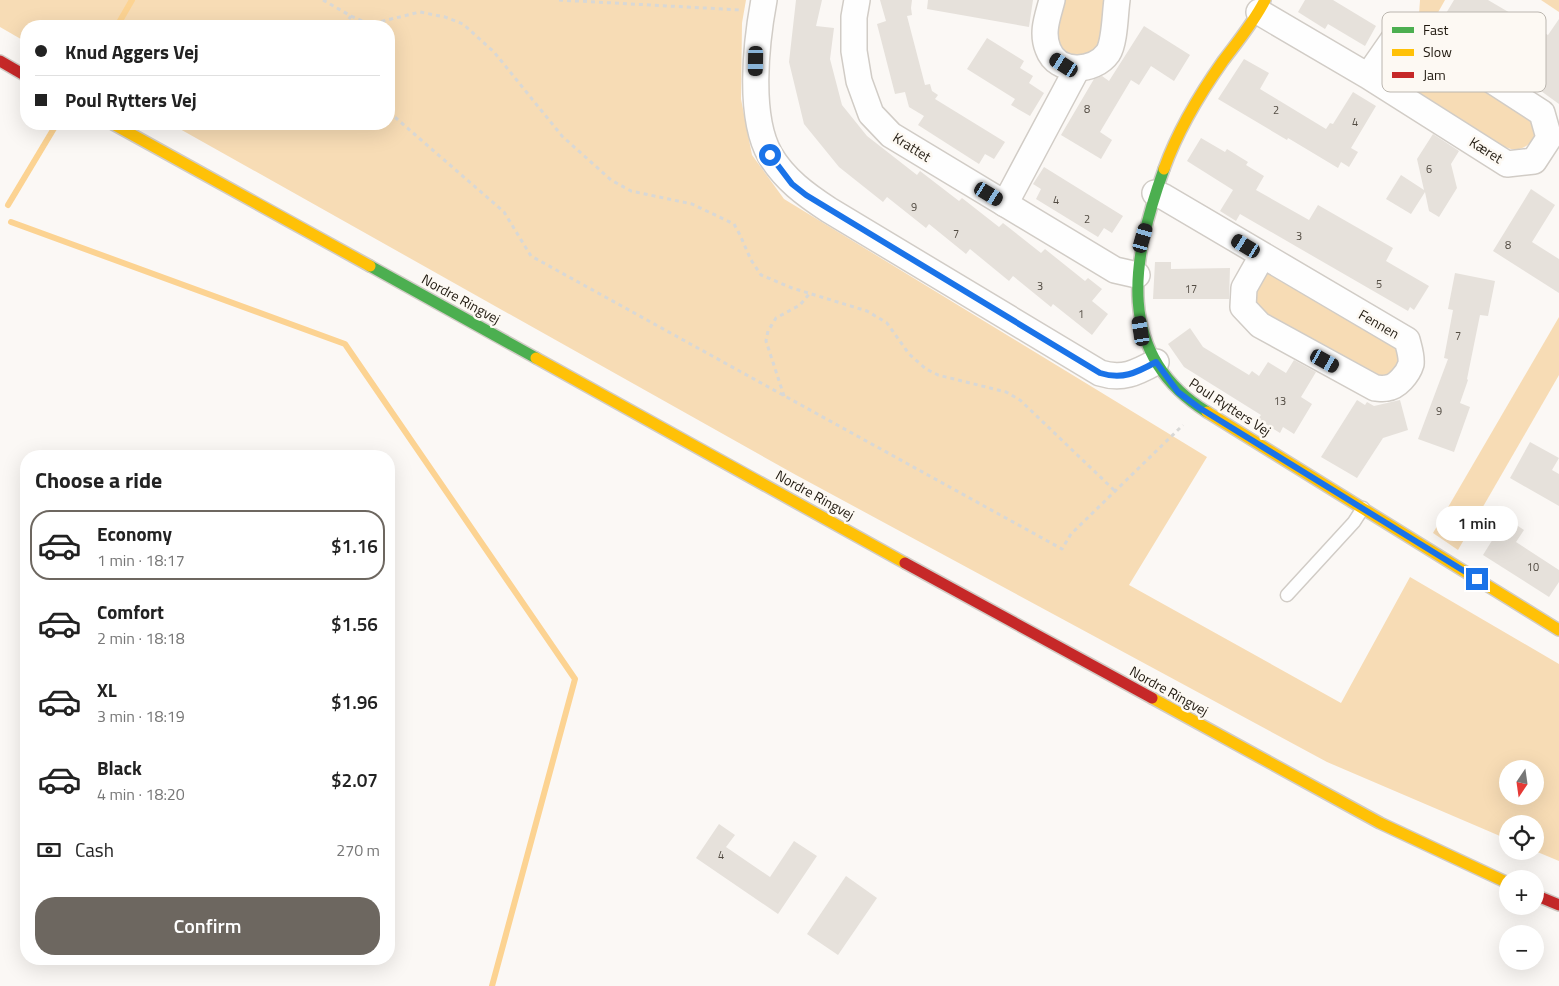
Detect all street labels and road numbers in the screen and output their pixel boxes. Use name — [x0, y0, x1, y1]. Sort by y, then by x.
street label: Krattet — [889, 127, 936, 167]
street label: Kæret — [1465, 131, 1507, 168]
street label: Nordre Ringvej — [418, 268, 504, 329]
street label: Fennen — [1355, 304, 1403, 344]
street label: Poul Rytters Vej — [1185, 372, 1275, 441]
street label: Nordre Ringvej — [772, 464, 858, 525]
street label: Nordre Ringvej — [1126, 660, 1212, 721]

